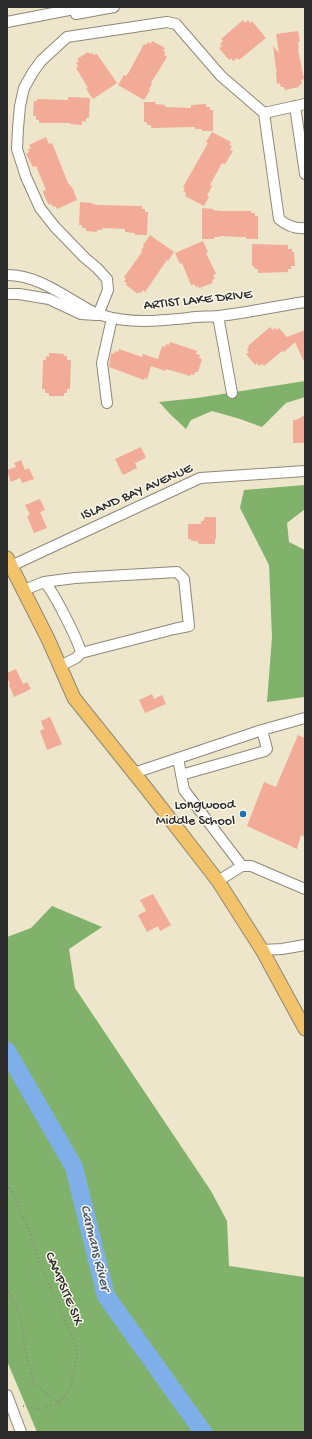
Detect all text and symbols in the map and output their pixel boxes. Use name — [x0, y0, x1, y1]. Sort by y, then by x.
street label: ARTIST LAKE DRIVE — [143, 287, 253, 315]
street label: ISLAND BAY AVENUE — [78, 461, 196, 525]
place label: Longwood Middle School — [156, 798, 235, 830]
marker: Longwood Middle School — [238, 809, 248, 819]
water label: Carmans River — [75, 1203, 113, 1293]
street label: CAMPSITE SIX — [40, 1250, 86, 1328]

